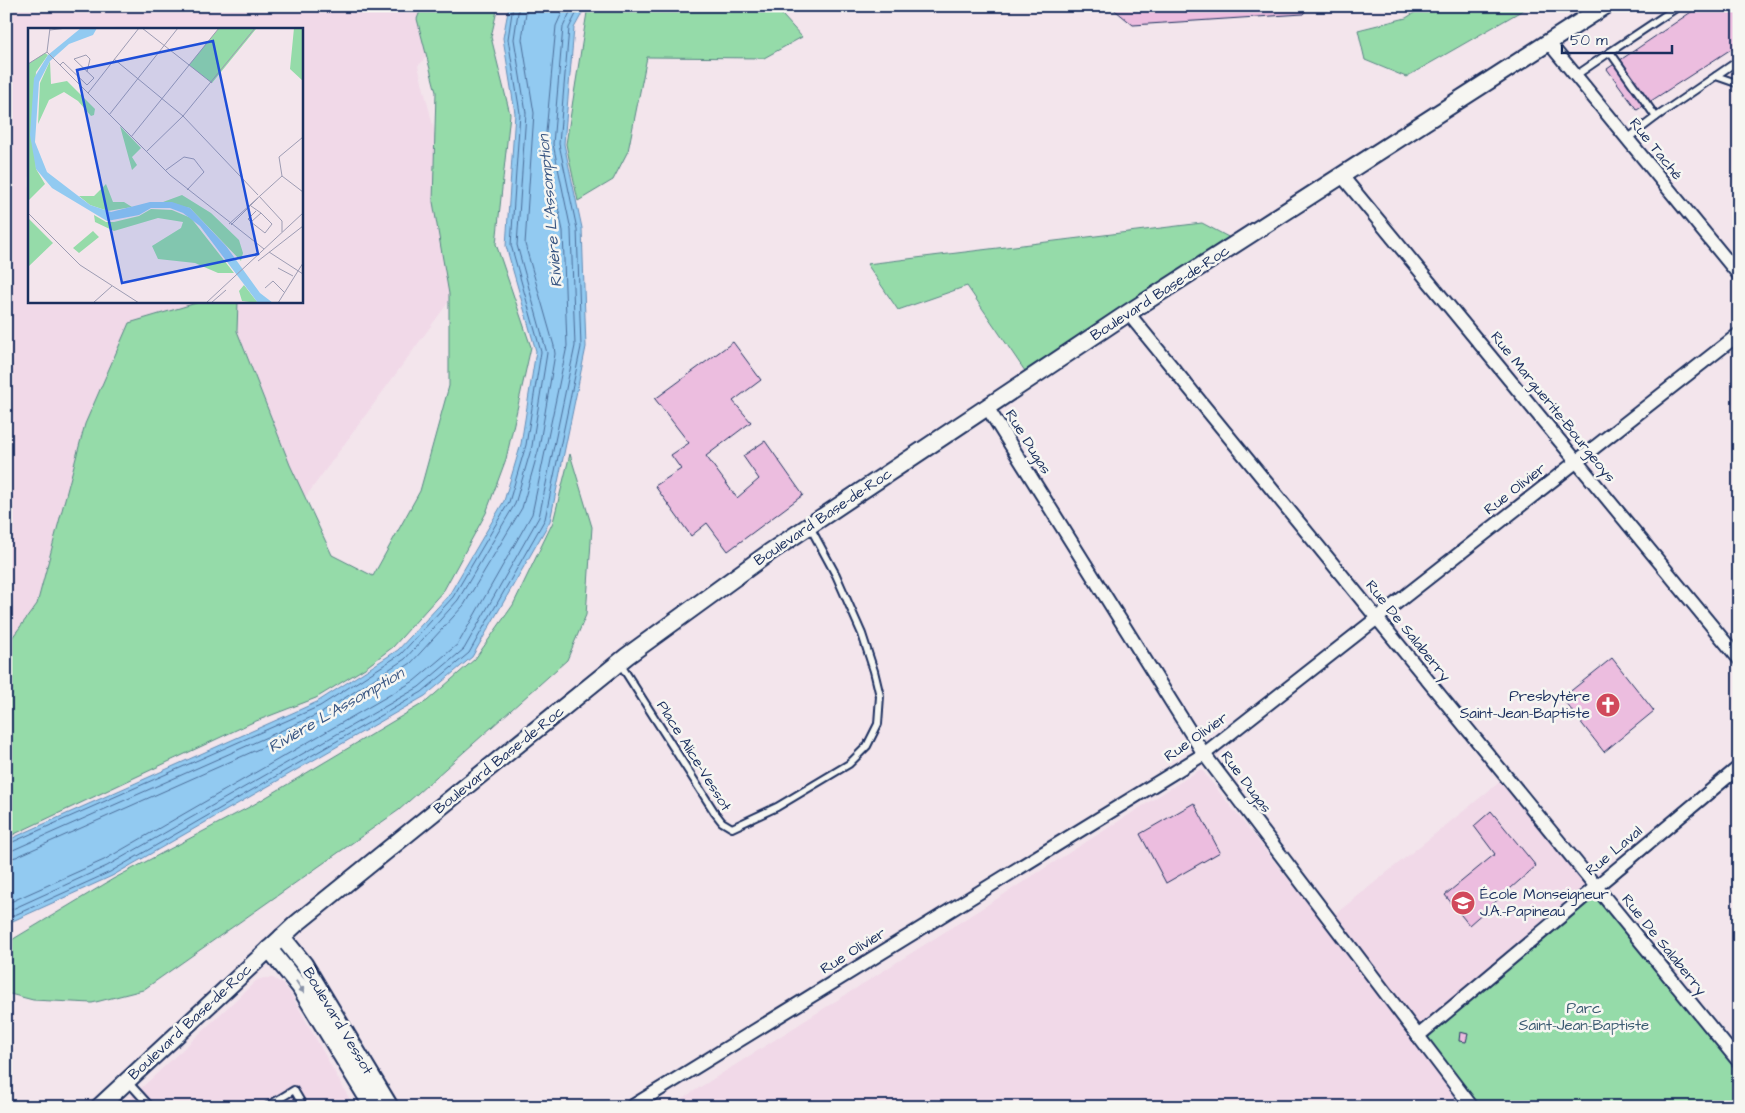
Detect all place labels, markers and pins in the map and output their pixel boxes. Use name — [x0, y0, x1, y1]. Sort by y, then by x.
place label: Presbytère Saint-Jean-Baptiste — [1460, 686, 1590, 724]
church icon: Presbytère Saint-Jean-Baptiste — [1595, 692, 1621, 718]
place label: École Monseigneur J.A.-Papineau — [1480, 884, 1609, 922]
school or university icon: École Monseigneur J.A.-Papineau — [1450, 890, 1476, 916]

